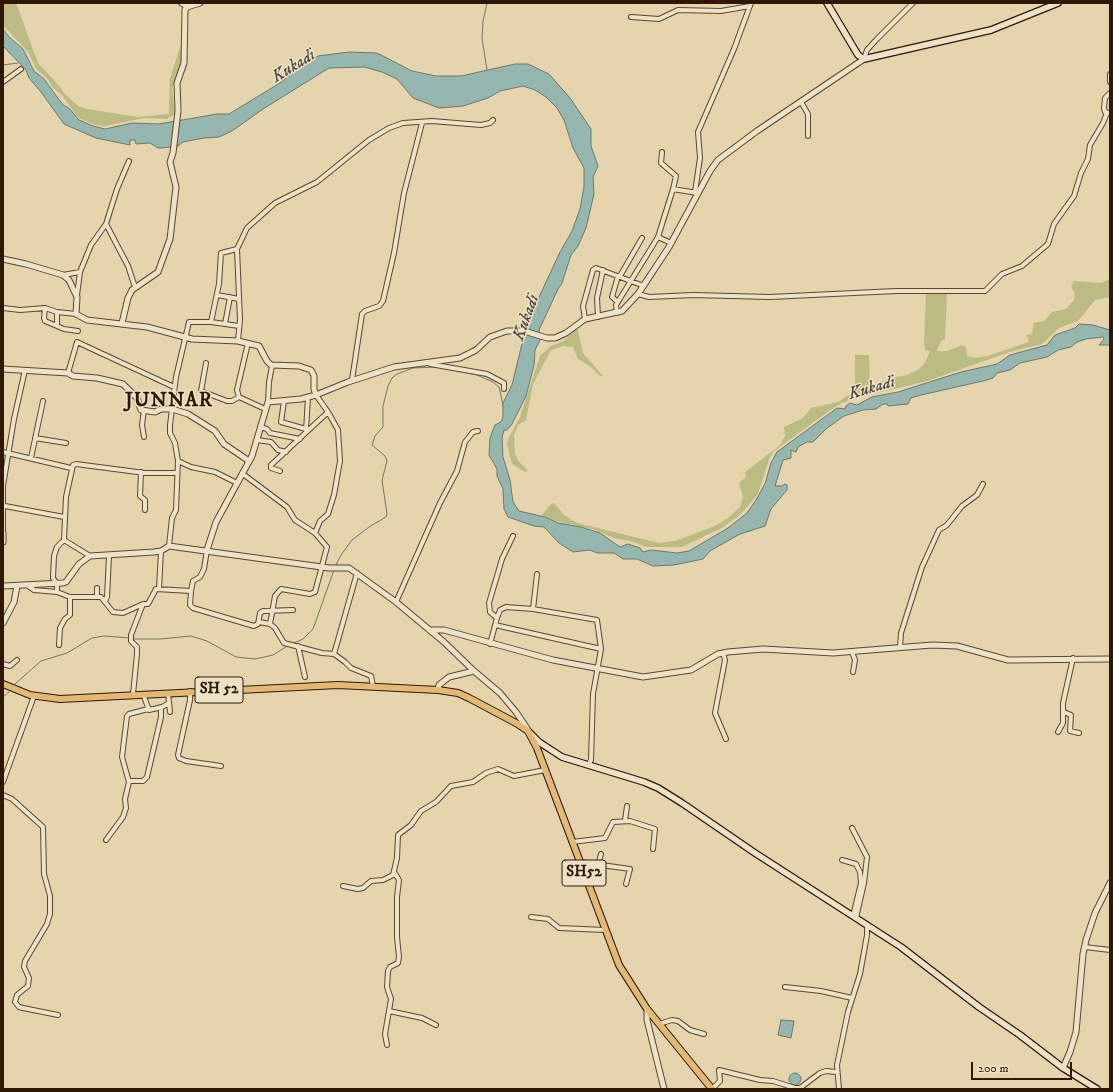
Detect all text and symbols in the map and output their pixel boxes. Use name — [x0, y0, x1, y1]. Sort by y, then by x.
water label: Kukadi — [268, 46, 320, 88]
water label: Kukadi — [509, 292, 545, 344]
water label: Kukadi — [846, 373, 898, 405]
district label: JUNNAR — [125, 390, 213, 414]
road number: SH 52 — [195, 677, 243, 703]
road number: SH52 — [562, 860, 606, 886]
scale bar — [973, 1054, 1074, 1080]
text: 200 m — [978, 1061, 1008, 1076]

